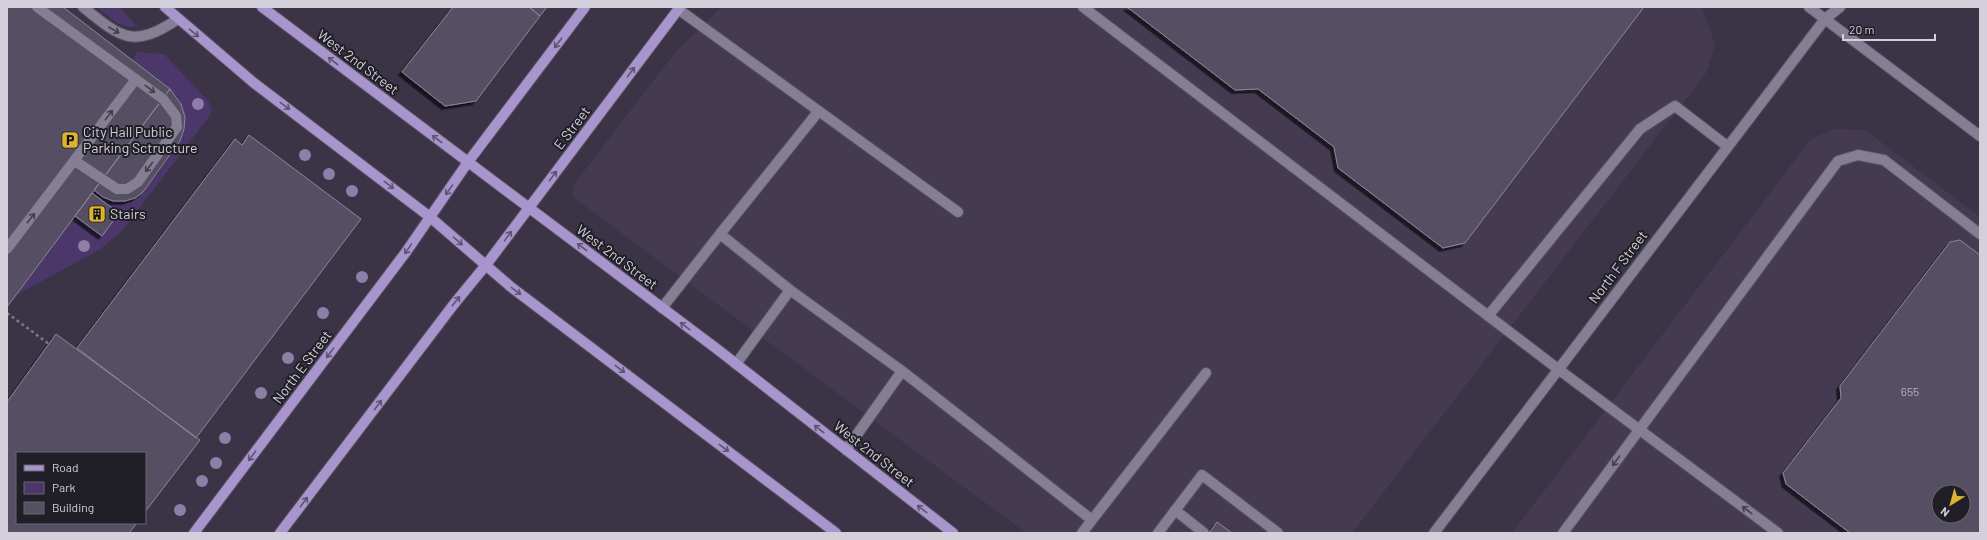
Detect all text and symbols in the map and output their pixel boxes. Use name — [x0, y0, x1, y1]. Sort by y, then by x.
scale bar — [1843, 16, 1935, 42]
text: 20 m — [1849, 22, 1875, 36]
street label: West 2nd Street — [314, 26, 402, 98]
one-way arrow — [108, 27, 120, 35]
one-way arrow — [189, 28, 200, 37]
one-way arrow — [553, 38, 562, 49]
one-way arrow — [328, 56, 339, 65]
one-way arrow — [627, 67, 635, 78]
one-way arrow — [144, 85, 155, 93]
one-way arrow — [280, 102, 291, 111]
street label: E Street — [550, 103, 593, 153]
one-way arrow — [105, 110, 114, 121]
place label: City Hall Public Parking Sctructure — [83, 123, 197, 156]
parking icon: City Hall Public Parking Sctructure — [60, 130, 80, 150]
one-way arrow — [432, 135, 443, 143]
one-way arrow — [144, 161, 153, 172]
one-way arrow — [549, 171, 557, 182]
one-way arrow — [383, 181, 394, 189]
one-way arrow — [445, 184, 453, 195]
building icon: Stairs — [87, 204, 107, 224]
place label: Stairs — [110, 205, 146, 222]
one-way arrow — [27, 213, 35, 224]
street label: West 2nd Street — [573, 221, 661, 293]
street label: North F Street — [1585, 227, 1651, 306]
one-way arrow — [504, 231, 512, 242]
one-way arrow — [453, 237, 463, 246]
one-way arrow — [404, 243, 412, 254]
one-way arrow — [576, 243, 587, 252]
one-way arrow — [511, 286, 522, 295]
one-way arrow — [452, 296, 461, 307]
one-way arrow — [680, 322, 691, 330]
street label: North E Street — [269, 327, 335, 407]
one-way arrow — [326, 347, 334, 358]
one-way arrow — [614, 365, 625, 373]
house number: 655 — [1901, 384, 1919, 398]
one-way arrow — [373, 400, 382, 411]
street label: West 2nd Street — [831, 417, 918, 490]
one-way arrow — [814, 425, 825, 434]
one-way arrow — [718, 443, 729, 452]
one-way arrow — [247, 451, 256, 462]
legend — [16, 452, 146, 524]
one-way arrow — [1612, 455, 1620, 466]
text: Road — [52, 460, 79, 474]
text: Park — [52, 480, 76, 494]
north arrow — [1931, 484, 1971, 524]
one-way arrow — [300, 497, 308, 508]
text: Building — [52, 500, 94, 514]
one-way arrow — [916, 505, 927, 513]
one-way arrow — [1741, 505, 1752, 514]
text: N — [1938, 505, 1952, 520]

